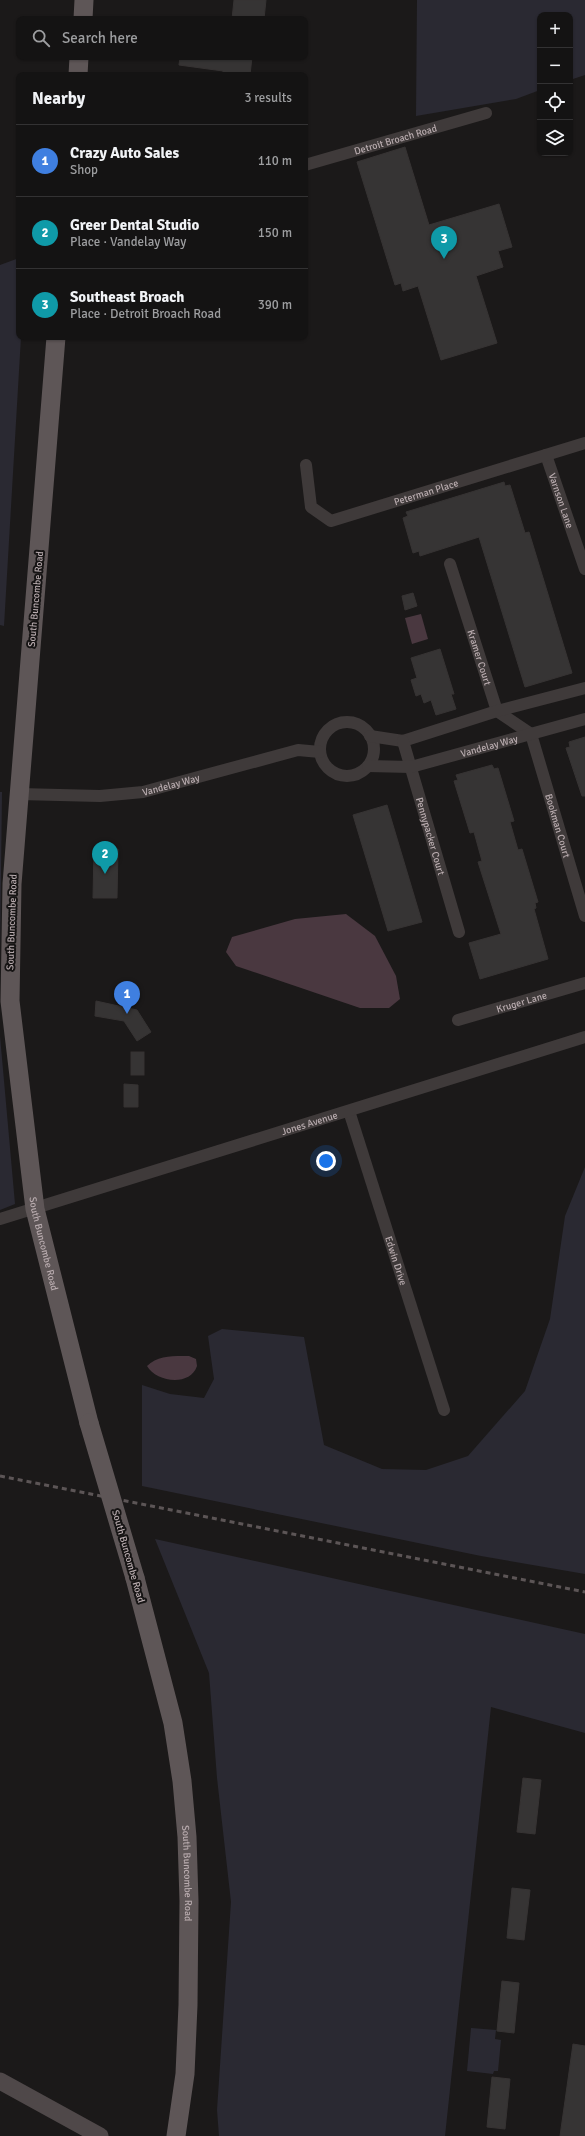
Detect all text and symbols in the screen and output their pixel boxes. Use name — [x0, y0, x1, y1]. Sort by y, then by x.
map controls — [537, 12, 573, 156]
button: + — [537, 12, 573, 48]
search box — [16, 16, 308, 60]
icon: search — [30, 27, 52, 49]
text: Search here — [62, 29, 138, 47]
button: − — [537, 48, 573, 84]
button: locate — [537, 84, 573, 120]
text: Nearby — [32, 88, 85, 109]
text: 3 results — [244, 90, 292, 106]
button: layers — [537, 120, 573, 156]
street label: Detroit Broach Road — [353, 122, 438, 158]
text: Crazy Auto Sales — [70, 144, 179, 162]
text: 1 — [41, 153, 49, 169]
text: 110 m — [258, 153, 292, 169]
text: Shop — [70, 162, 98, 178]
text: Greer Dental Studio — [70, 216, 199, 234]
text: 2 — [41, 225, 49, 241]
text: 150 m — [258, 225, 292, 241]
pin: 3 — [431, 226, 457, 259]
text: Place · Vandelay Way — [70, 234, 186, 250]
text: Southeast Broach — [70, 288, 184, 306]
text: 3 — [41, 297, 49, 313]
text: 390 m — [258, 297, 292, 313]
text: Place · Detroit Broach Road — [70, 306, 221, 322]
street label: Varnson Lane — [546, 472, 576, 530]
street label: Peterman Place — [393, 477, 460, 508]
street label: South Buncombe Road — [26, 551, 46, 647]
street label: Kramer Court — [464, 628, 494, 687]
street label: Vandelay Way — [459, 733, 520, 760]
street label: Vandelay Way — [141, 772, 201, 799]
street label: Bookman Court — [542, 792, 573, 860]
street label: Pennypacker Court — [413, 796, 447, 877]
pin: 2 — [92, 841, 118, 874]
street label: South Buncombe Road — [4, 874, 20, 970]
pin: 1 — [114, 981, 140, 1014]
street label: Kruger Lane — [495, 989, 548, 1016]
street label: Jones Avenue — [280, 1109, 339, 1138]
your location — [316, 1151, 336, 1171]
street label: South Buncombe Road — [27, 1196, 60, 1292]
street label: Edwin Drive — [382, 1235, 409, 1287]
street label: South Buncombe Road — [109, 1508, 147, 1604]
street label: South Buncombe Road — [179, 1825, 194, 1921]

